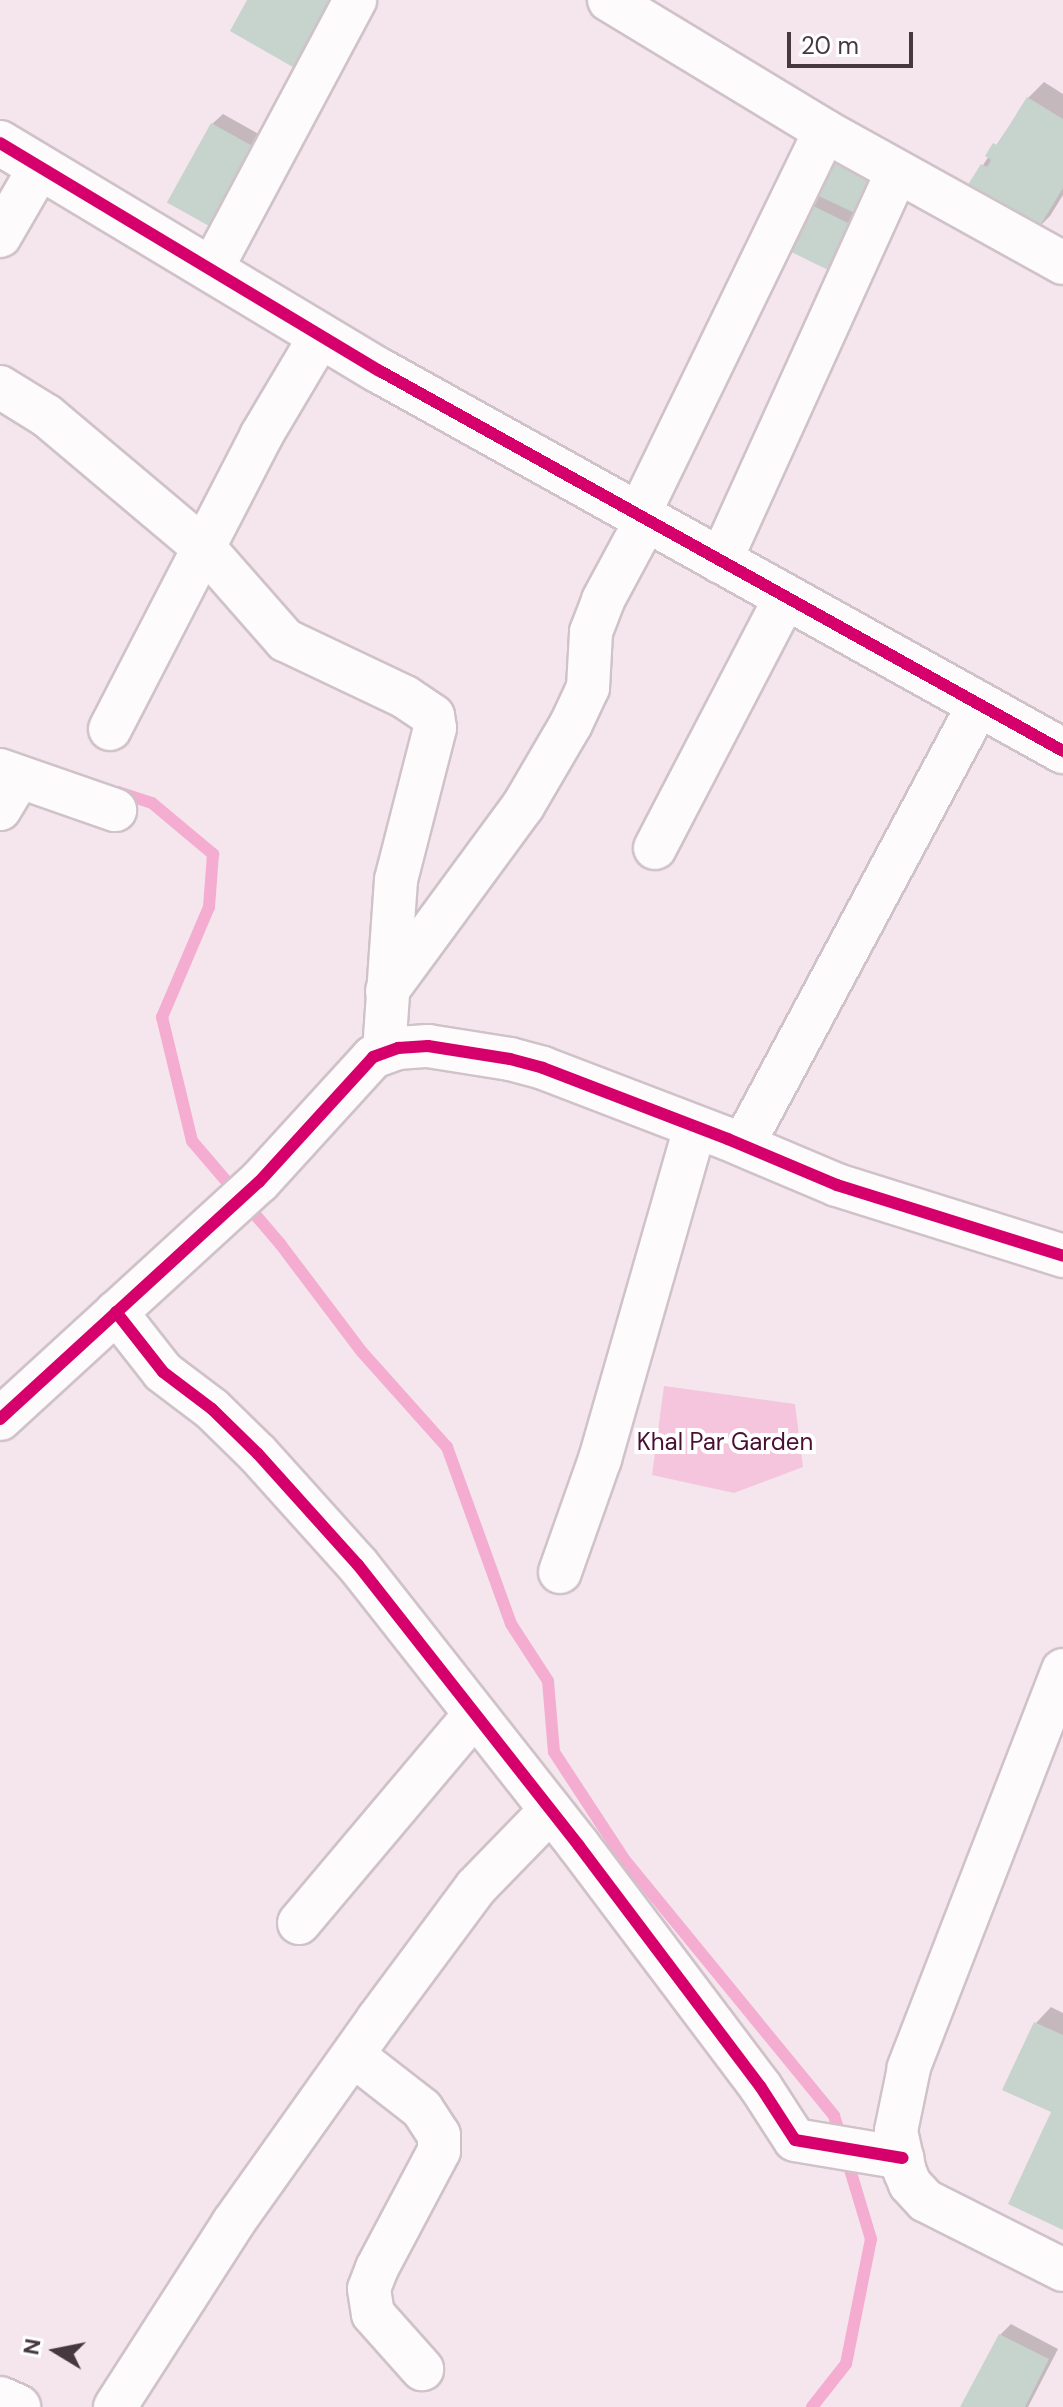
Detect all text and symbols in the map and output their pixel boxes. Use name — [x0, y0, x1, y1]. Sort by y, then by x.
scale bar — [791, 16, 917, 66]
text: 20 m — [801, 30, 859, 61]
park label: Khal Par Garden — [637, 1428, 813, 1456]
north arrow — [16, 2311, 96, 2391]
text: N — [16, 2336, 48, 2357]

